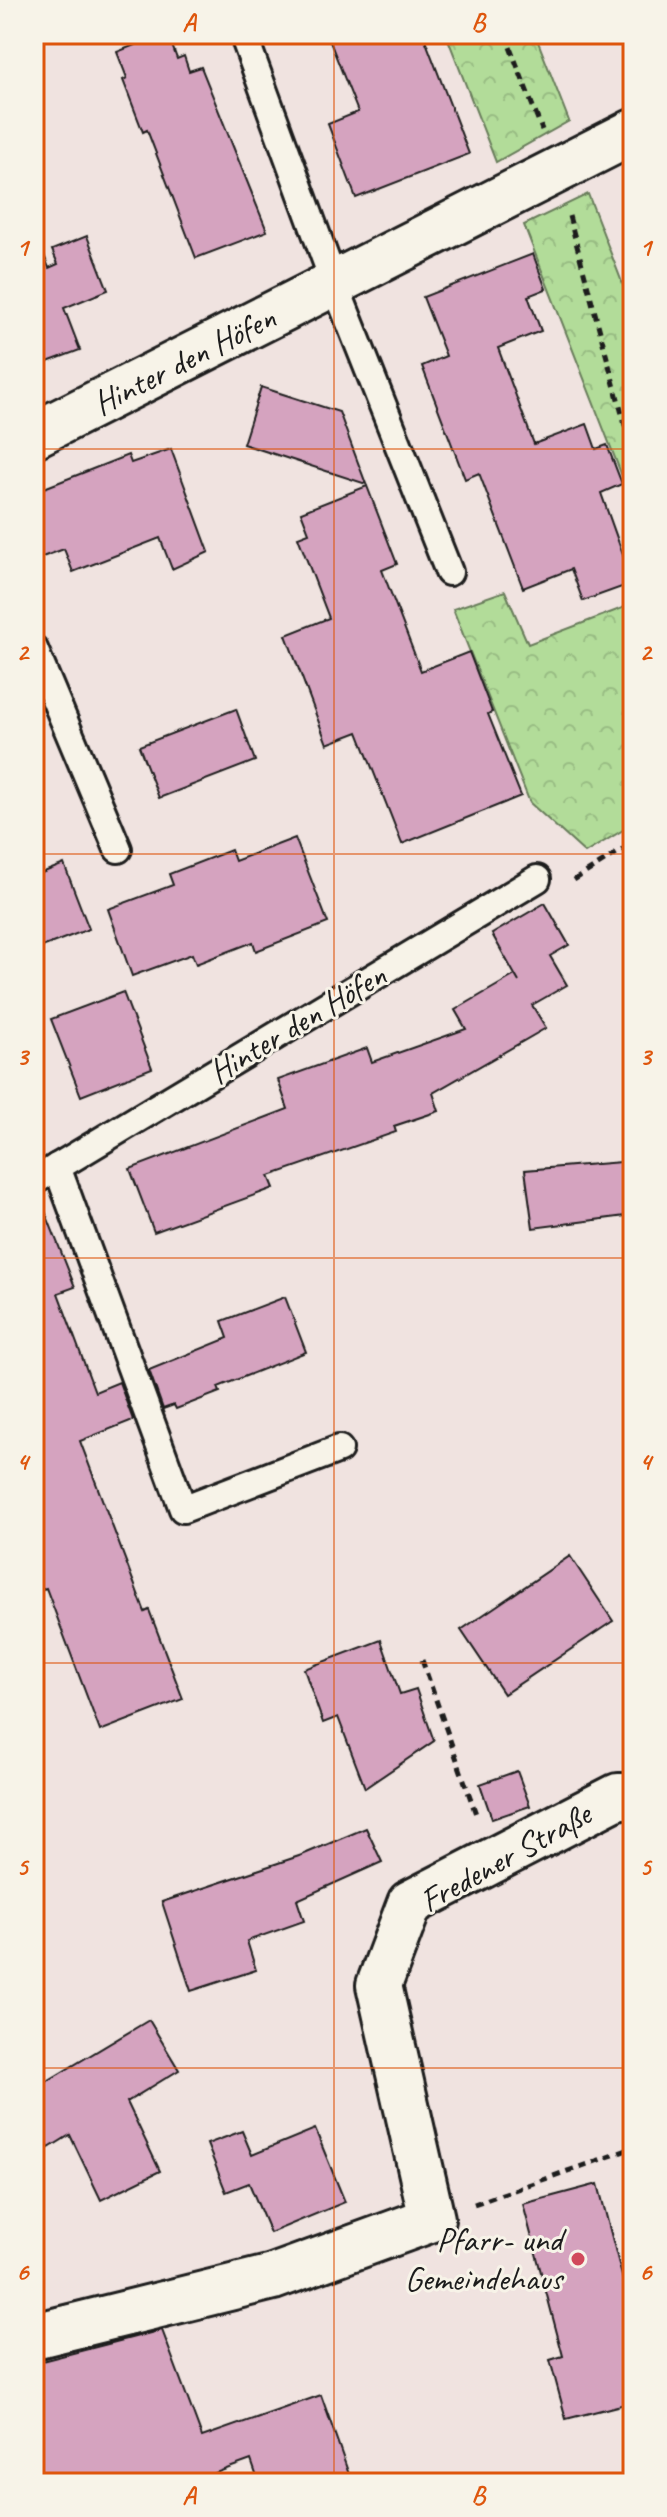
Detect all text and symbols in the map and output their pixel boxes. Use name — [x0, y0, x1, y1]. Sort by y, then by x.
text: A — [182, 6, 197, 39]
text: B — [471, 6, 487, 39]
text: 1 — [16, 231, 31, 264]
text: 1 — [639, 231, 654, 264]
street label: Hinter den Höfen — [85, 295, 283, 424]
text: 2 — [16, 635, 30, 668]
text: 2 — [639, 635, 653, 668]
street label: Hinter den Höfen — [201, 953, 394, 1093]
text: 3 — [16, 1040, 30, 1073]
text: 3 — [639, 1040, 653, 1073]
text: 4 — [16, 1445, 31, 1478]
text: 4 — [639, 1445, 654, 1478]
street label: Fredener Straße — [412, 1791, 601, 1922]
text: 5 — [16, 1850, 30, 1883]
text: 5 — [639, 1850, 653, 1883]
place label: Pfarr- und Gemeindehaus — [405, 2218, 568, 2300]
marker: Pfarr- und Gemeindehaus — [569, 2250, 587, 2268]
text: 6 — [16, 2255, 30, 2288]
text: 6 — [639, 2255, 653, 2288]
text: A — [182, 2479, 197, 2512]
text: B — [471, 2479, 487, 2512]

